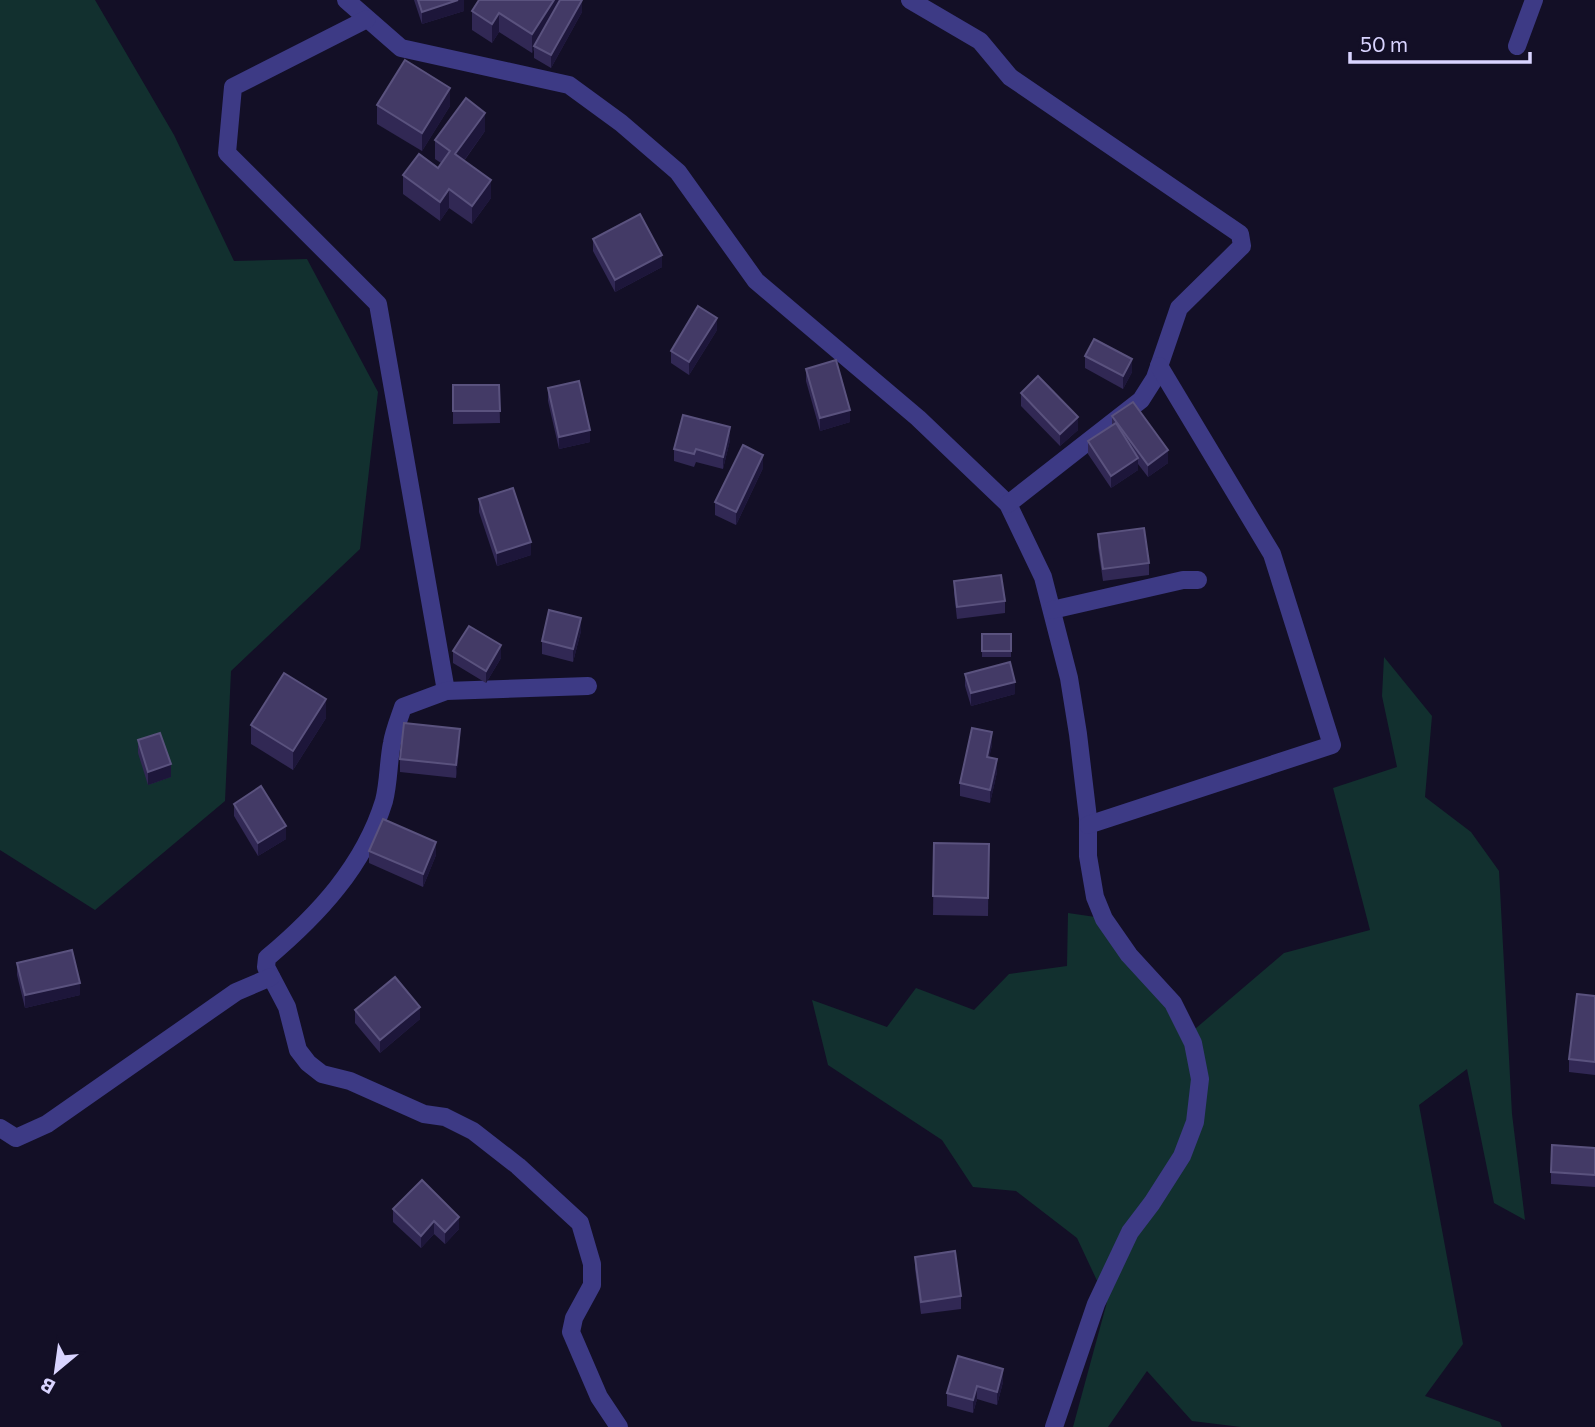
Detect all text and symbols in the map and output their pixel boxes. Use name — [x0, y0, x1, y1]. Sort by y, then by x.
scale bar — [1350, 21, 1530, 65]
text: 50 m — [1360, 31, 1408, 56]
north arrow — [21, 1336, 91, 1406]
text: B — [36, 1373, 59, 1399]

